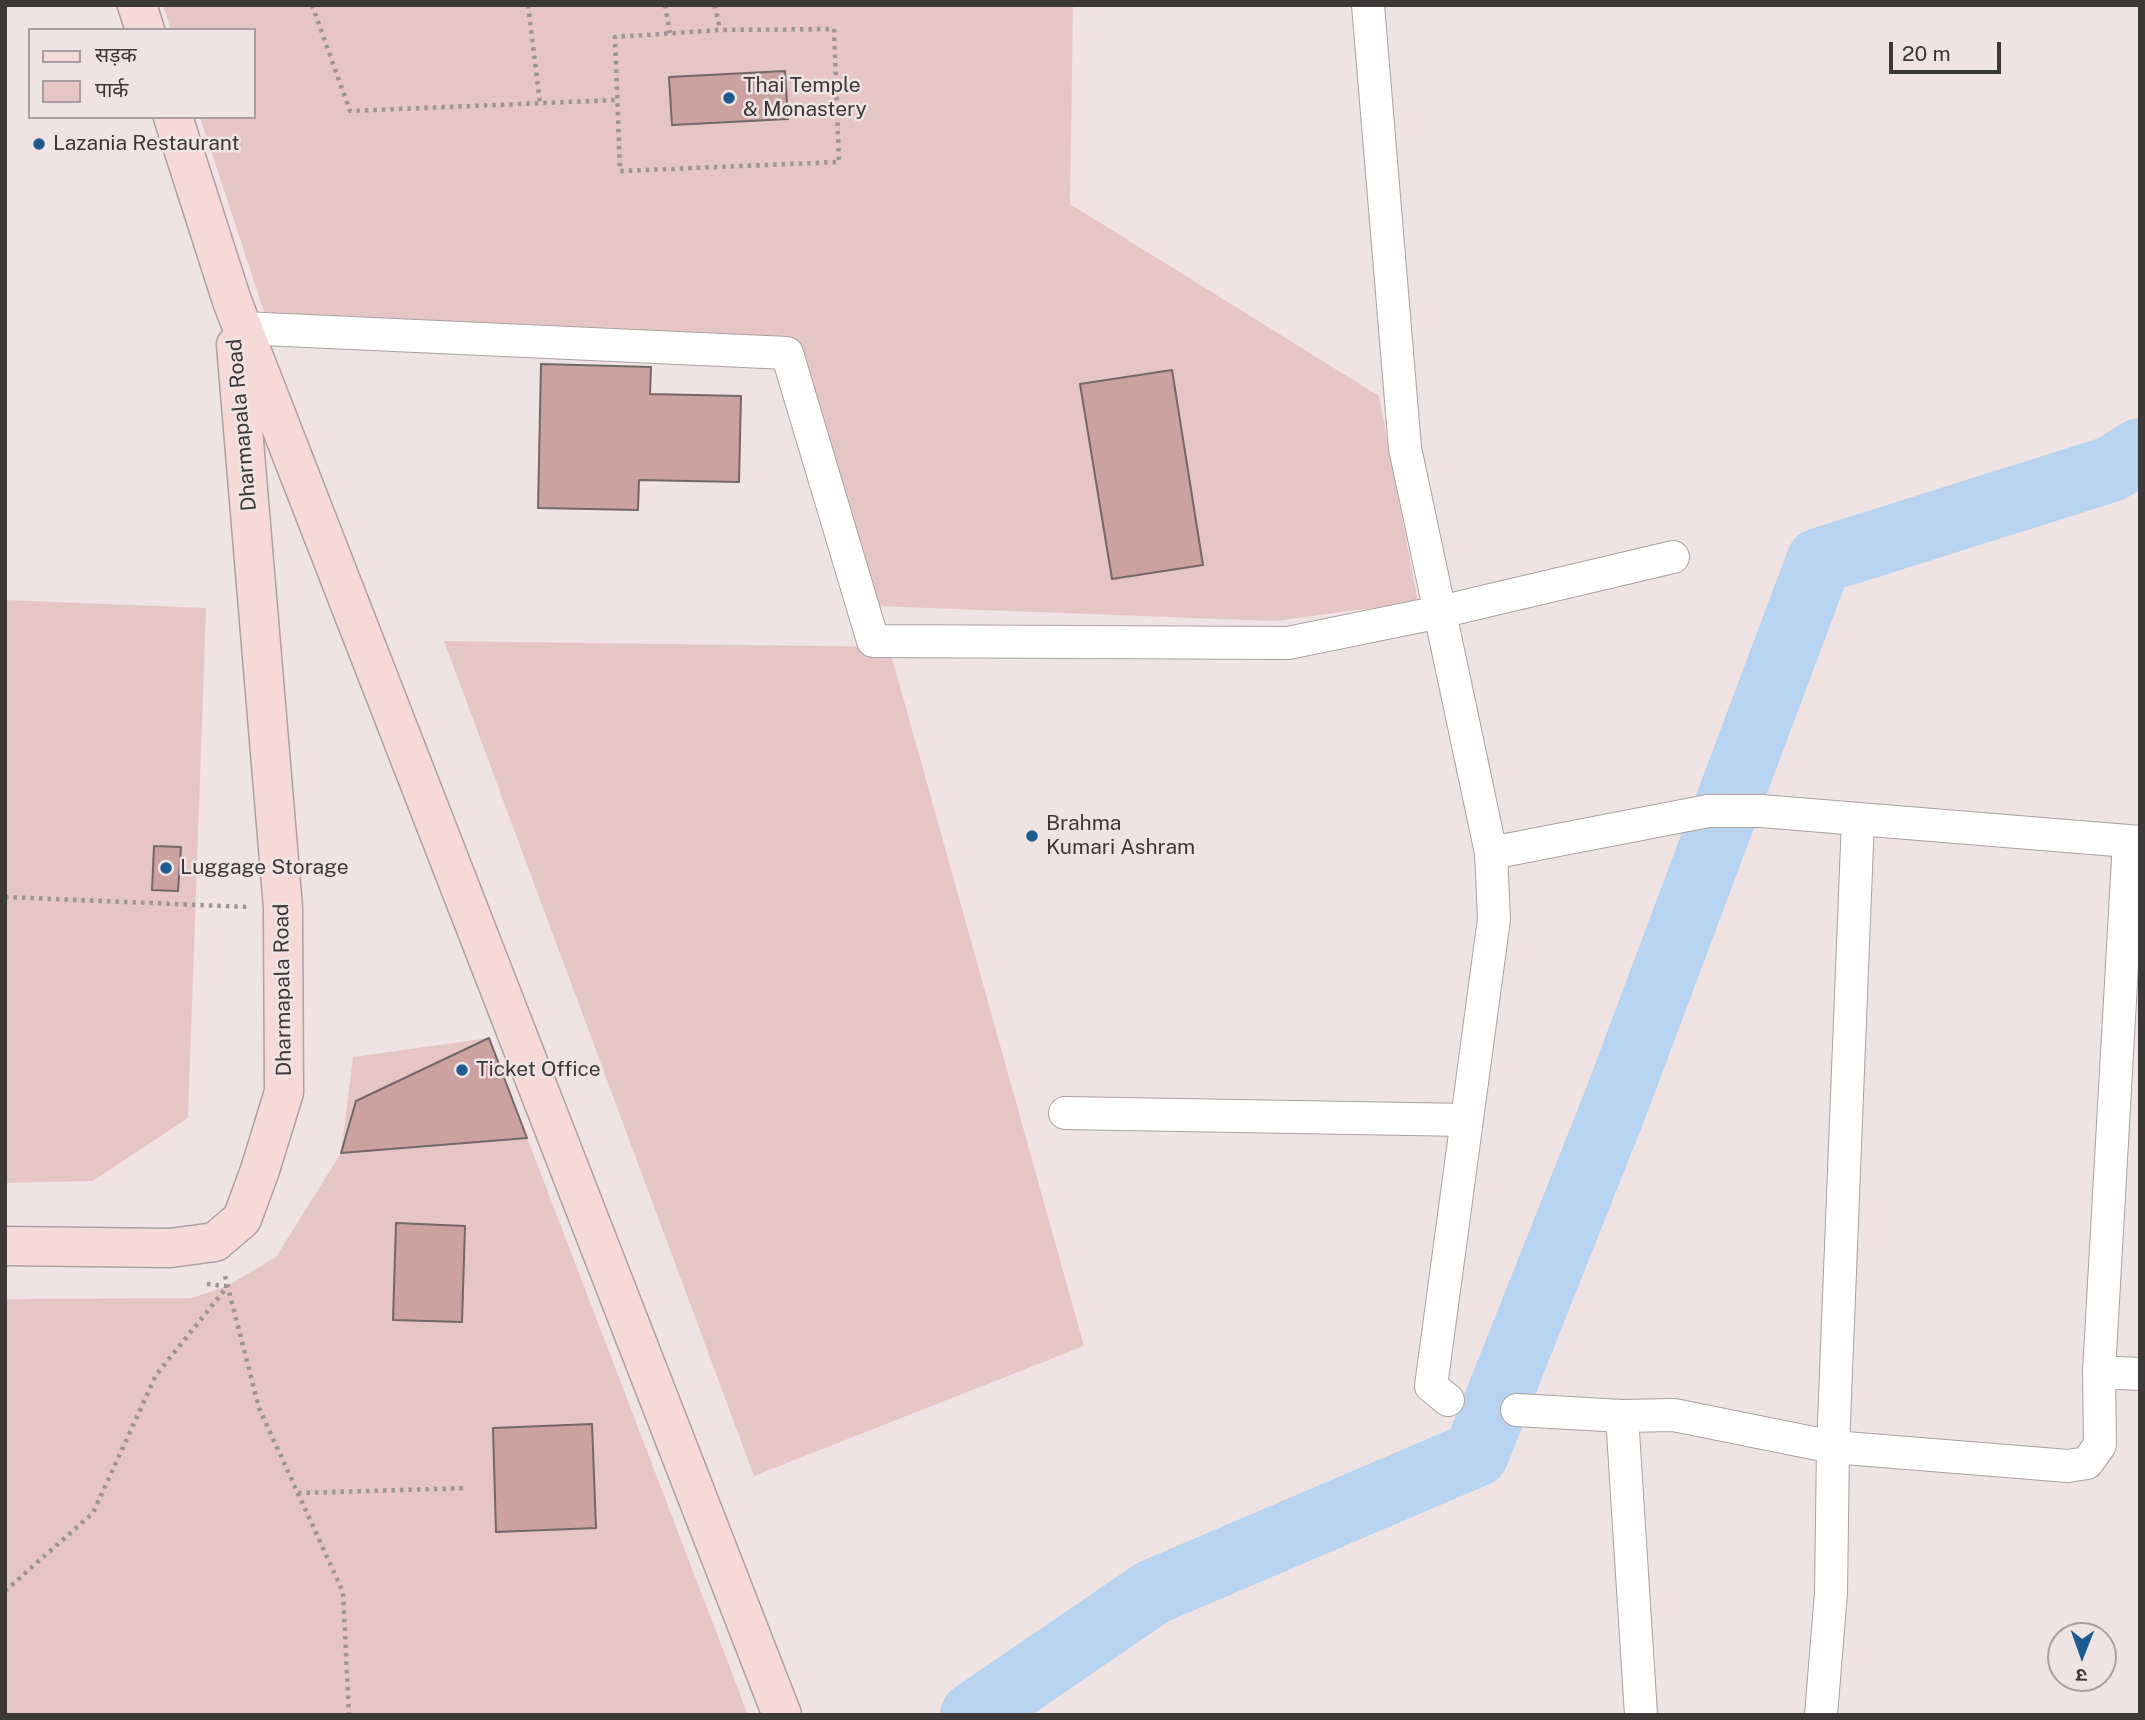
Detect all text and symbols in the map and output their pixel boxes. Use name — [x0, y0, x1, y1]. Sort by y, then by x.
legend — [28, 28, 256, 119]
scale bar — [1893, 28, 2005, 72]
text: 20 m — [1902, 41, 1951, 66]
text: सड़क — [95, 42, 137, 67]
place label: Thai Temple & Monastery — [743, 73, 867, 123]
text: पार्क — [95, 77, 129, 102]
marker: Thai Temple & Monastery — [721, 90, 737, 106]
place label: Lazania Restaurant — [53, 131, 240, 157]
marker: Lazania Restaurant — [31, 136, 47, 152]
street label: Dharmapala Road — [222, 338, 262, 512]
place label: Brahma Kumari Ashram — [1046, 811, 1195, 861]
marker: Brahma Kumari Ashram — [1024, 828, 1040, 844]
place label: Luggage Storage — [180, 855, 349, 881]
marker: Luggage Storage — [158, 860, 174, 876]
street label: Dharmapala Road — [269, 903, 297, 1077]
place label: Ticket Office — [476, 1057, 601, 1083]
marker: Ticket Office — [454, 1062, 470, 1078]
north arrow — [2047, 1622, 2117, 1692]
text: उ — [2076, 1665, 2087, 1687]

